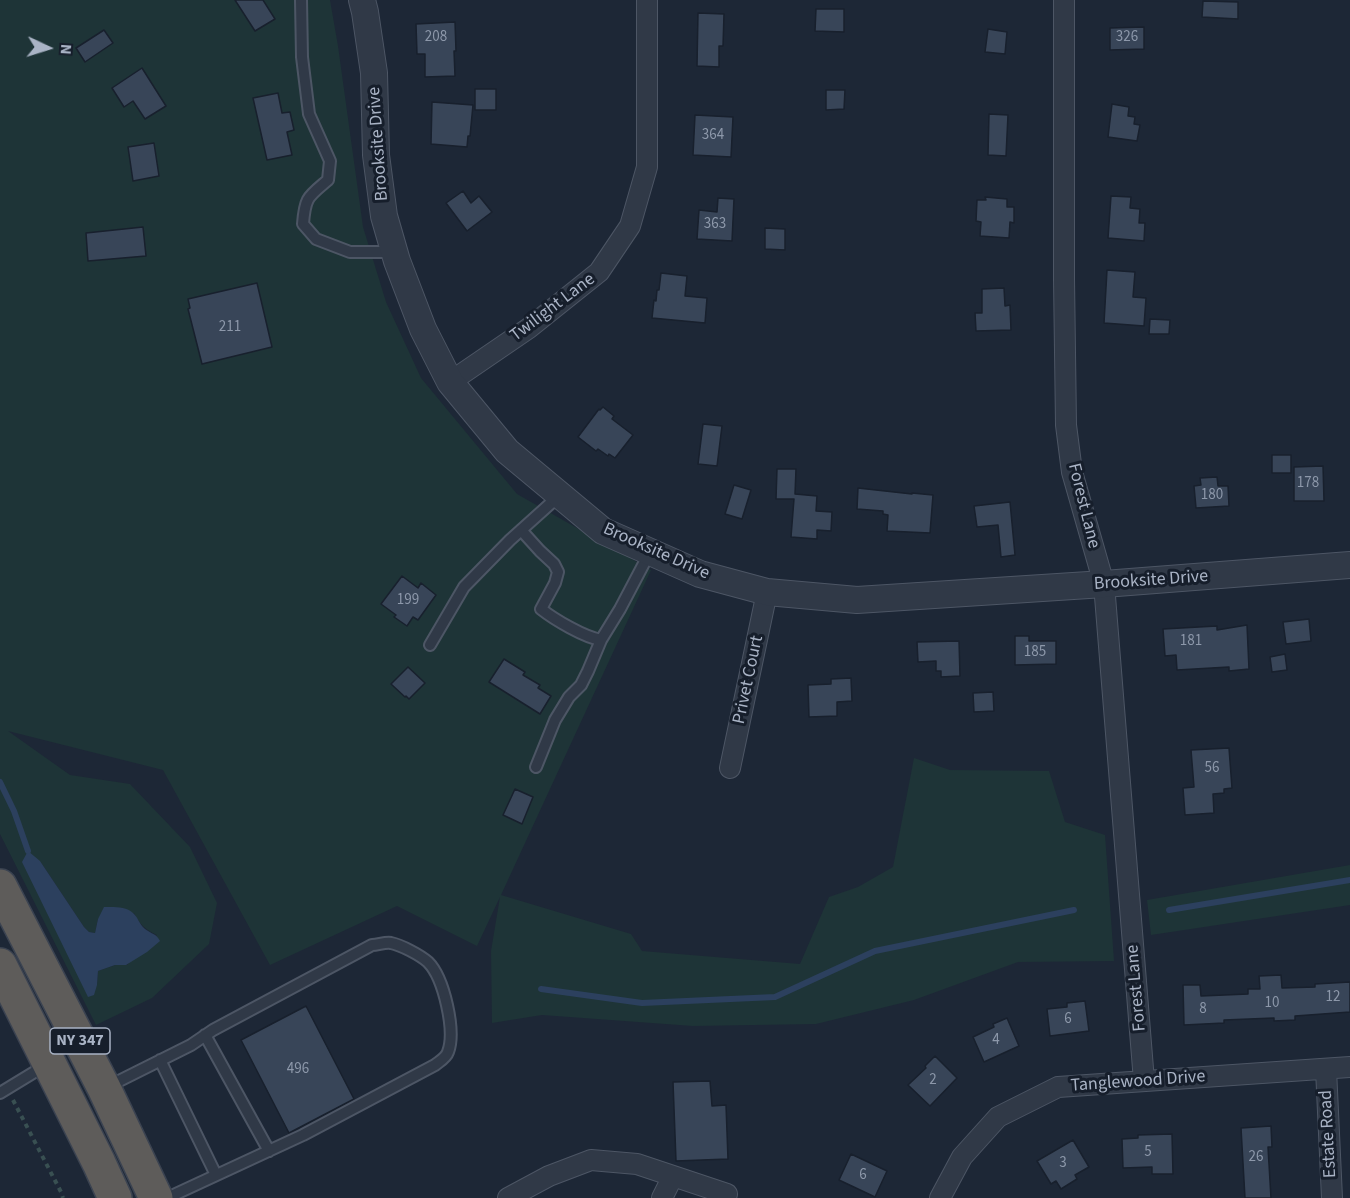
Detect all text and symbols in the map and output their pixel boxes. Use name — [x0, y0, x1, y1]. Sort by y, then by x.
north arrow — [18, 18, 78, 78]
house number: 208 — [425, 29, 447, 47]
house number: 326 — [1116, 29, 1138, 47]
text: N — [55, 43, 77, 55]
street label: Brooksite Drive — [364, 86, 394, 202]
house number: 364 — [702, 127, 724, 145]
house number: 363 — [704, 216, 726, 234]
street label: Twilight Lane — [506, 269, 600, 347]
house number: 211 — [219, 319, 241, 337]
street label: Forest Lane — [1062, 461, 1104, 551]
house number: 178 — [1297, 475, 1319, 493]
house number: 180 — [1201, 487, 1223, 505]
street label: Brooksite Drive — [599, 519, 713, 585]
street label: Brooksite Drive — [1093, 566, 1209, 596]
house number: 199 — [397, 592, 419, 610]
house number: 181 — [1180, 633, 1202, 651]
street label: Privet Court — [729, 634, 769, 726]
house number: 185 — [1024, 644, 1046, 662]
house number: 56 — [1205, 760, 1219, 778]
street label: Forest Lane — [1122, 944, 1152, 1032]
house number: 12 — [1326, 989, 1340, 1007]
house number: 10 — [1265, 995, 1279, 1013]
house number: 8 — [1199, 1001, 1207, 1019]
house number: 6 — [1064, 1011, 1072, 1029]
road number: NY 347 — [50, 1028, 110, 1054]
house number: 4 — [992, 1032, 1000, 1050]
house number: 496 — [287, 1061, 309, 1079]
street label: Tanglewood Drive — [1070, 1067, 1206, 1097]
house number: 2 — [929, 1072, 937, 1090]
street label: Estate Road — [1316, 1089, 1342, 1179]
house number: 5 — [1144, 1144, 1152, 1162]
house number: 26 — [1249, 1149, 1263, 1167]
house number: 3 — [1059, 1155, 1067, 1173]
house number: 6 — [859, 1167, 867, 1185]

